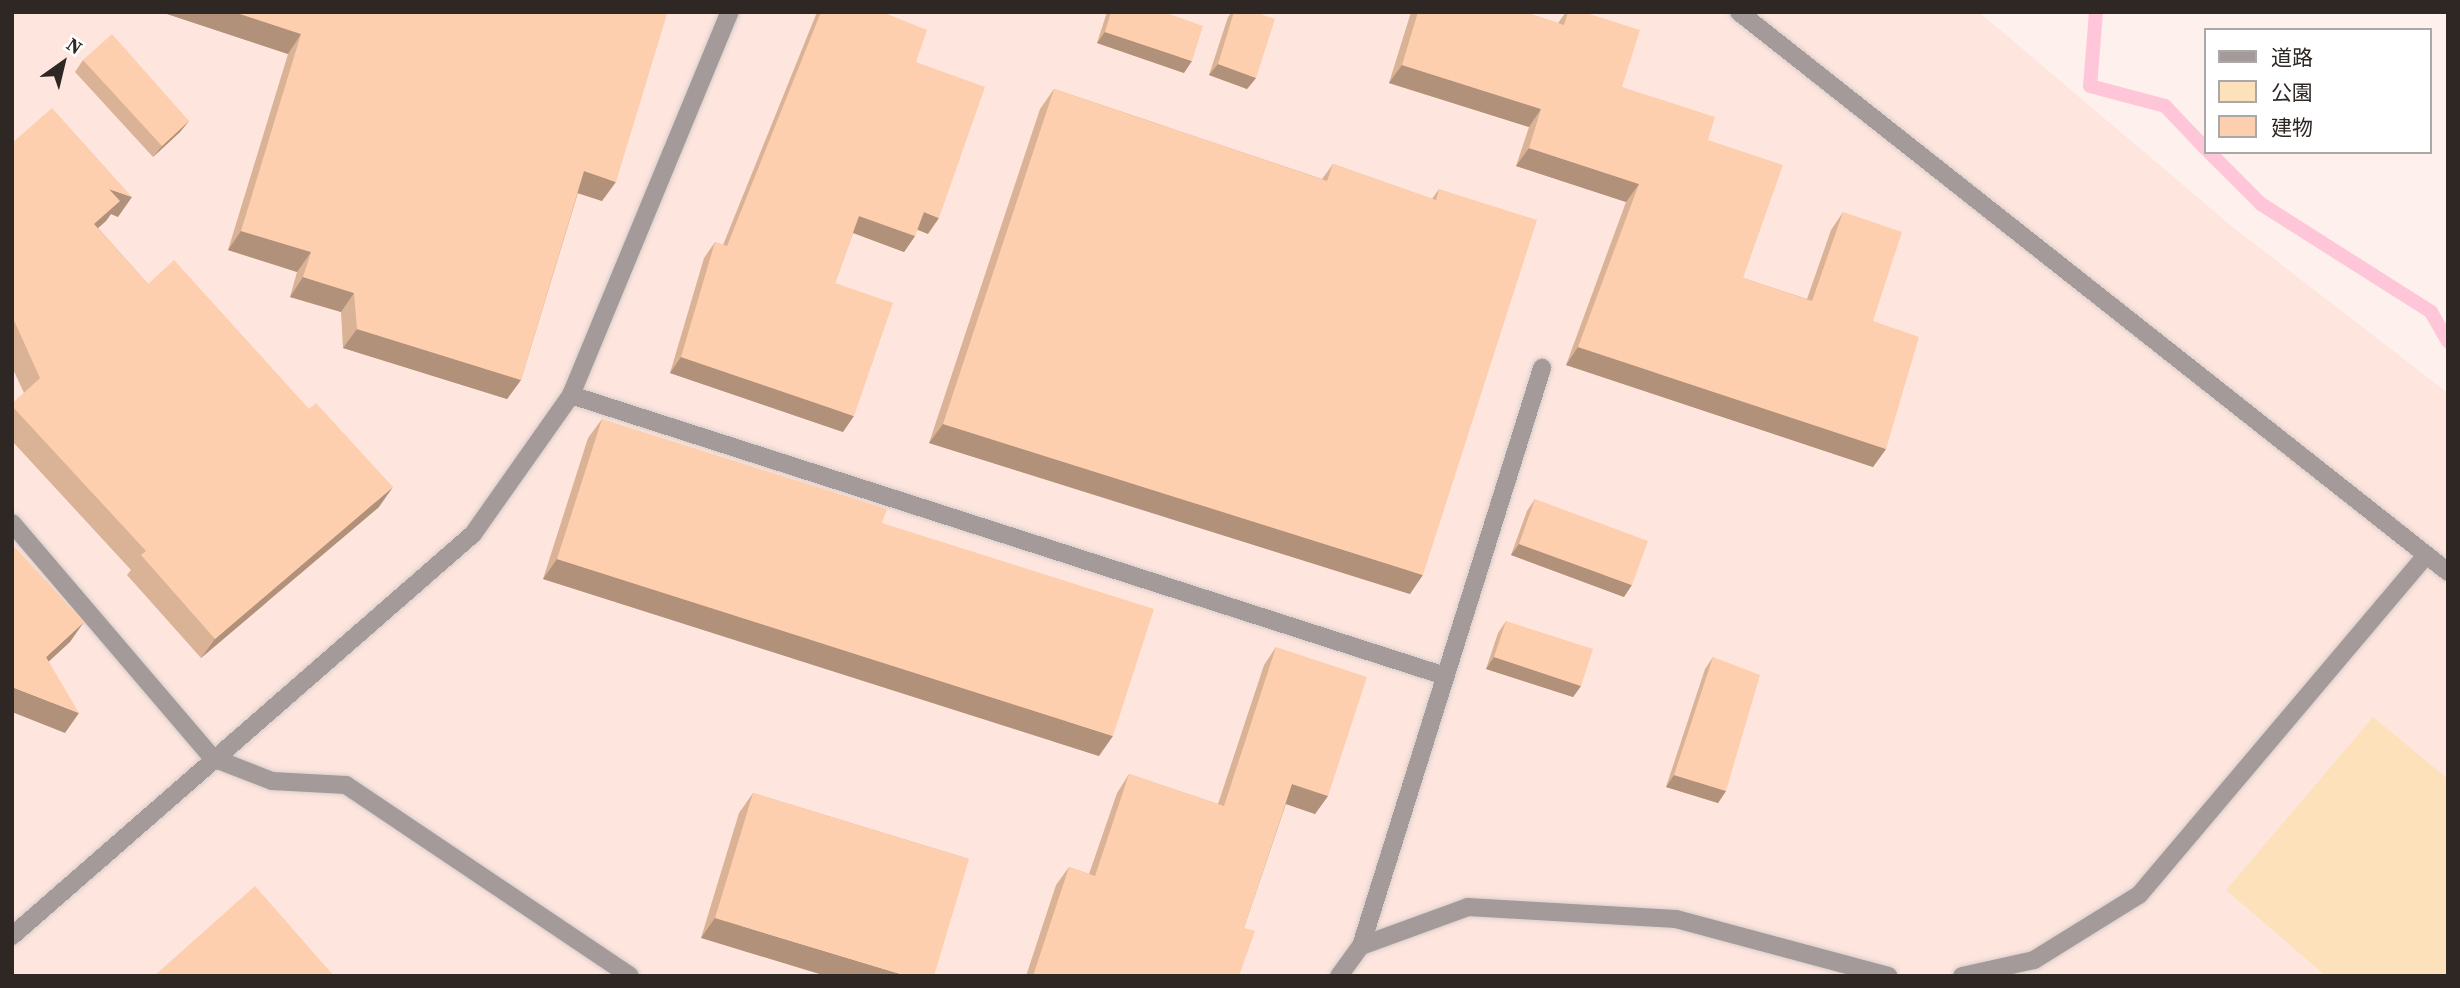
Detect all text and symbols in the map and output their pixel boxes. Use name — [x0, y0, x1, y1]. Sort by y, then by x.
north arrow — [28, 28, 98, 98]
legend — [2204, 28, 2432, 154]
text: N — [62, 31, 88, 60]
text: 道路 — [2271, 43, 2313, 72]
text: 公園 — [2271, 78, 2313, 107]
text: 建物 — [2271, 113, 2313, 142]

